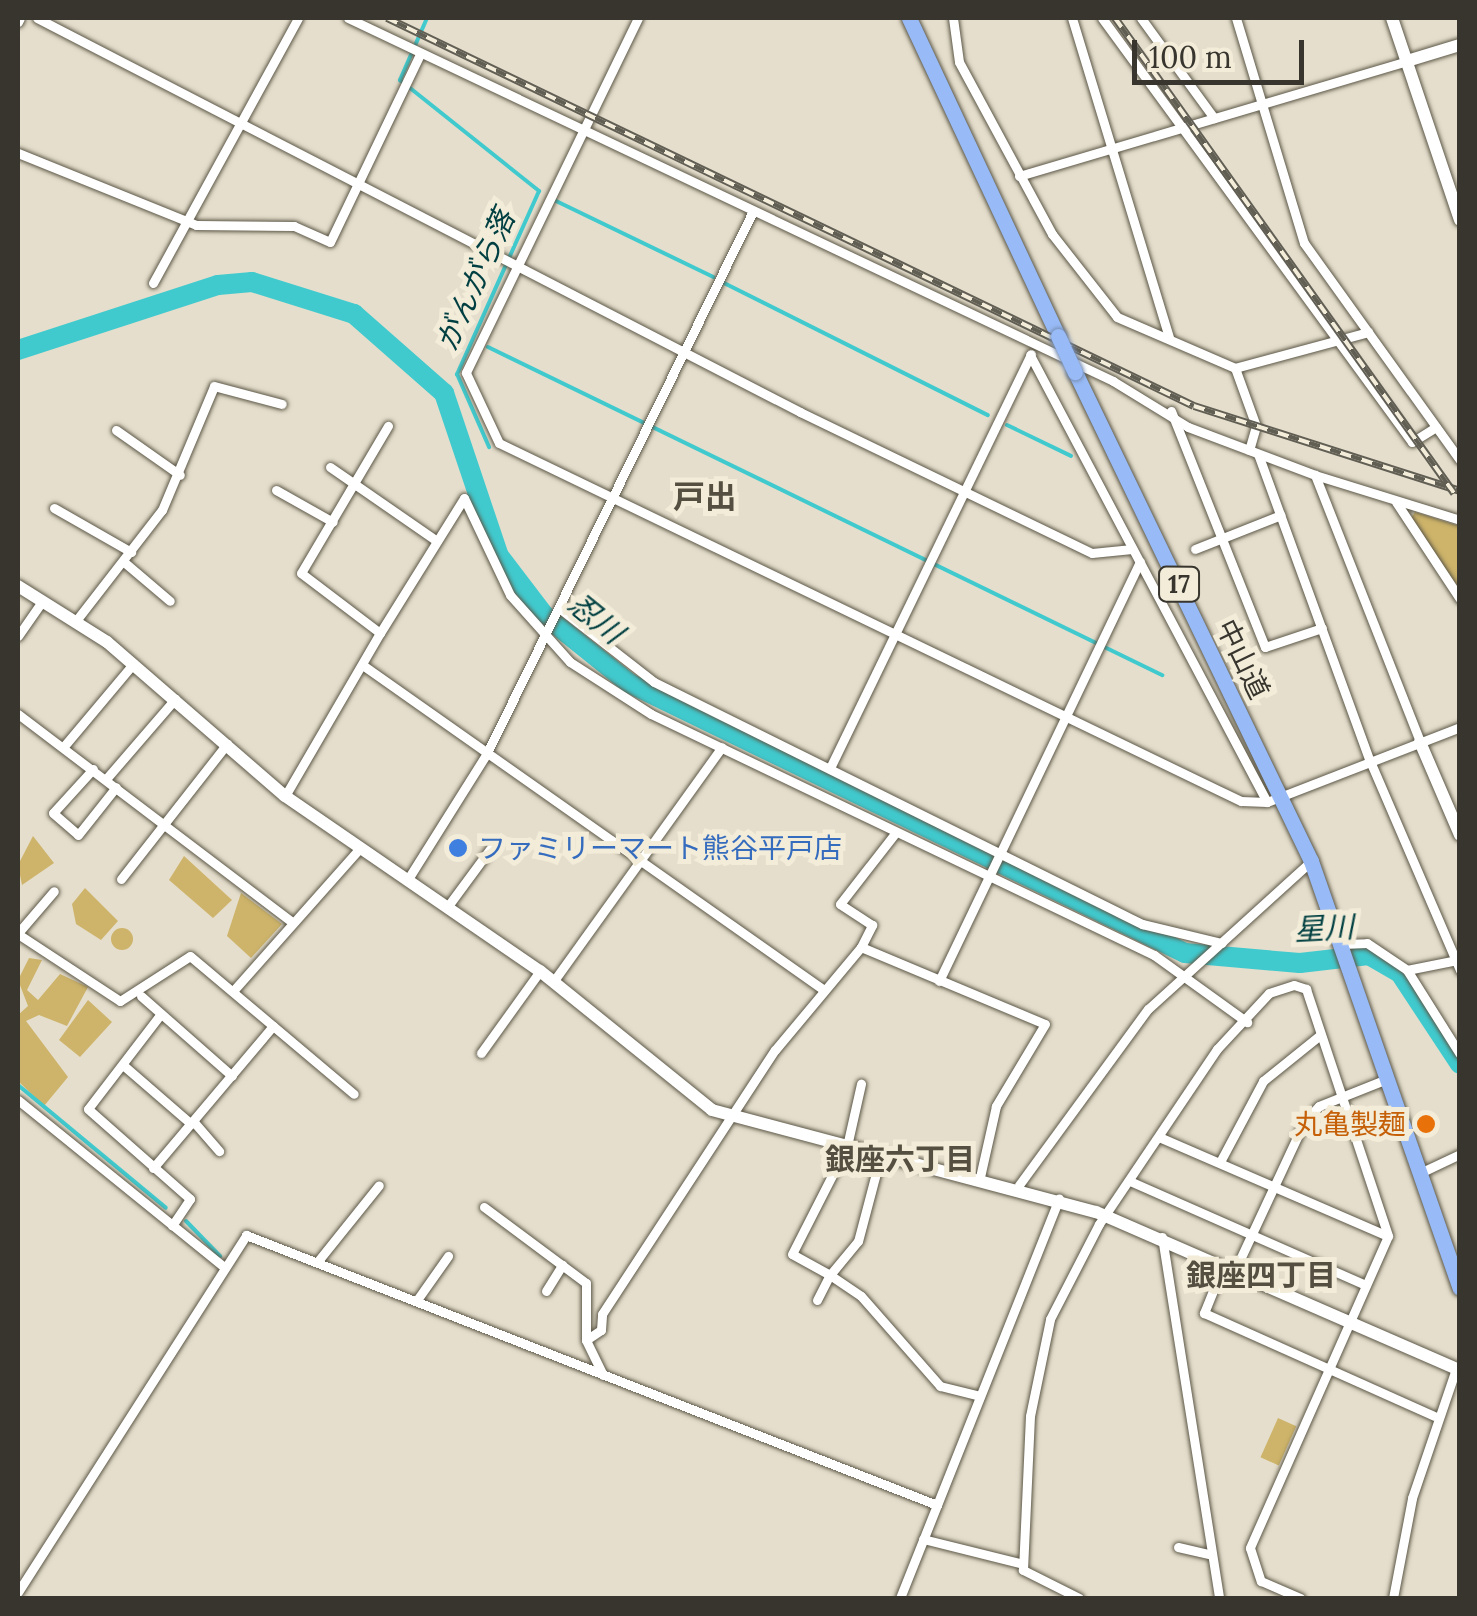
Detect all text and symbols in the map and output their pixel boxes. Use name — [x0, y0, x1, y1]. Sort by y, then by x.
scale bar — [1137, 20, 1310, 82]
text: 100 m — [1149, 38, 1232, 76]
water label: がんがら落 — [428, 204, 522, 356]
district label: 戸出 — [673, 478, 737, 516]
road number: 17 — [1156, 564, 1202, 604]
water label: 忍川 — [561, 585, 631, 651]
street label: 中山道 — [1209, 614, 1277, 704]
place label: ファミリーマート熊谷平戸店 — [478, 831, 842, 865]
marker: ファミリーマート熊谷平戸店 — [447, 837, 469, 859]
water label: 星川 — [1293, 908, 1355, 948]
place label: 丸亀製麺 — [1294, 1107, 1406, 1141]
marker: 丸亀製麺 — [1415, 1113, 1437, 1135]
district label: 銀座六丁目 — [825, 1141, 975, 1177]
district label: 銀座四丁目 — [1186, 1257, 1336, 1293]

